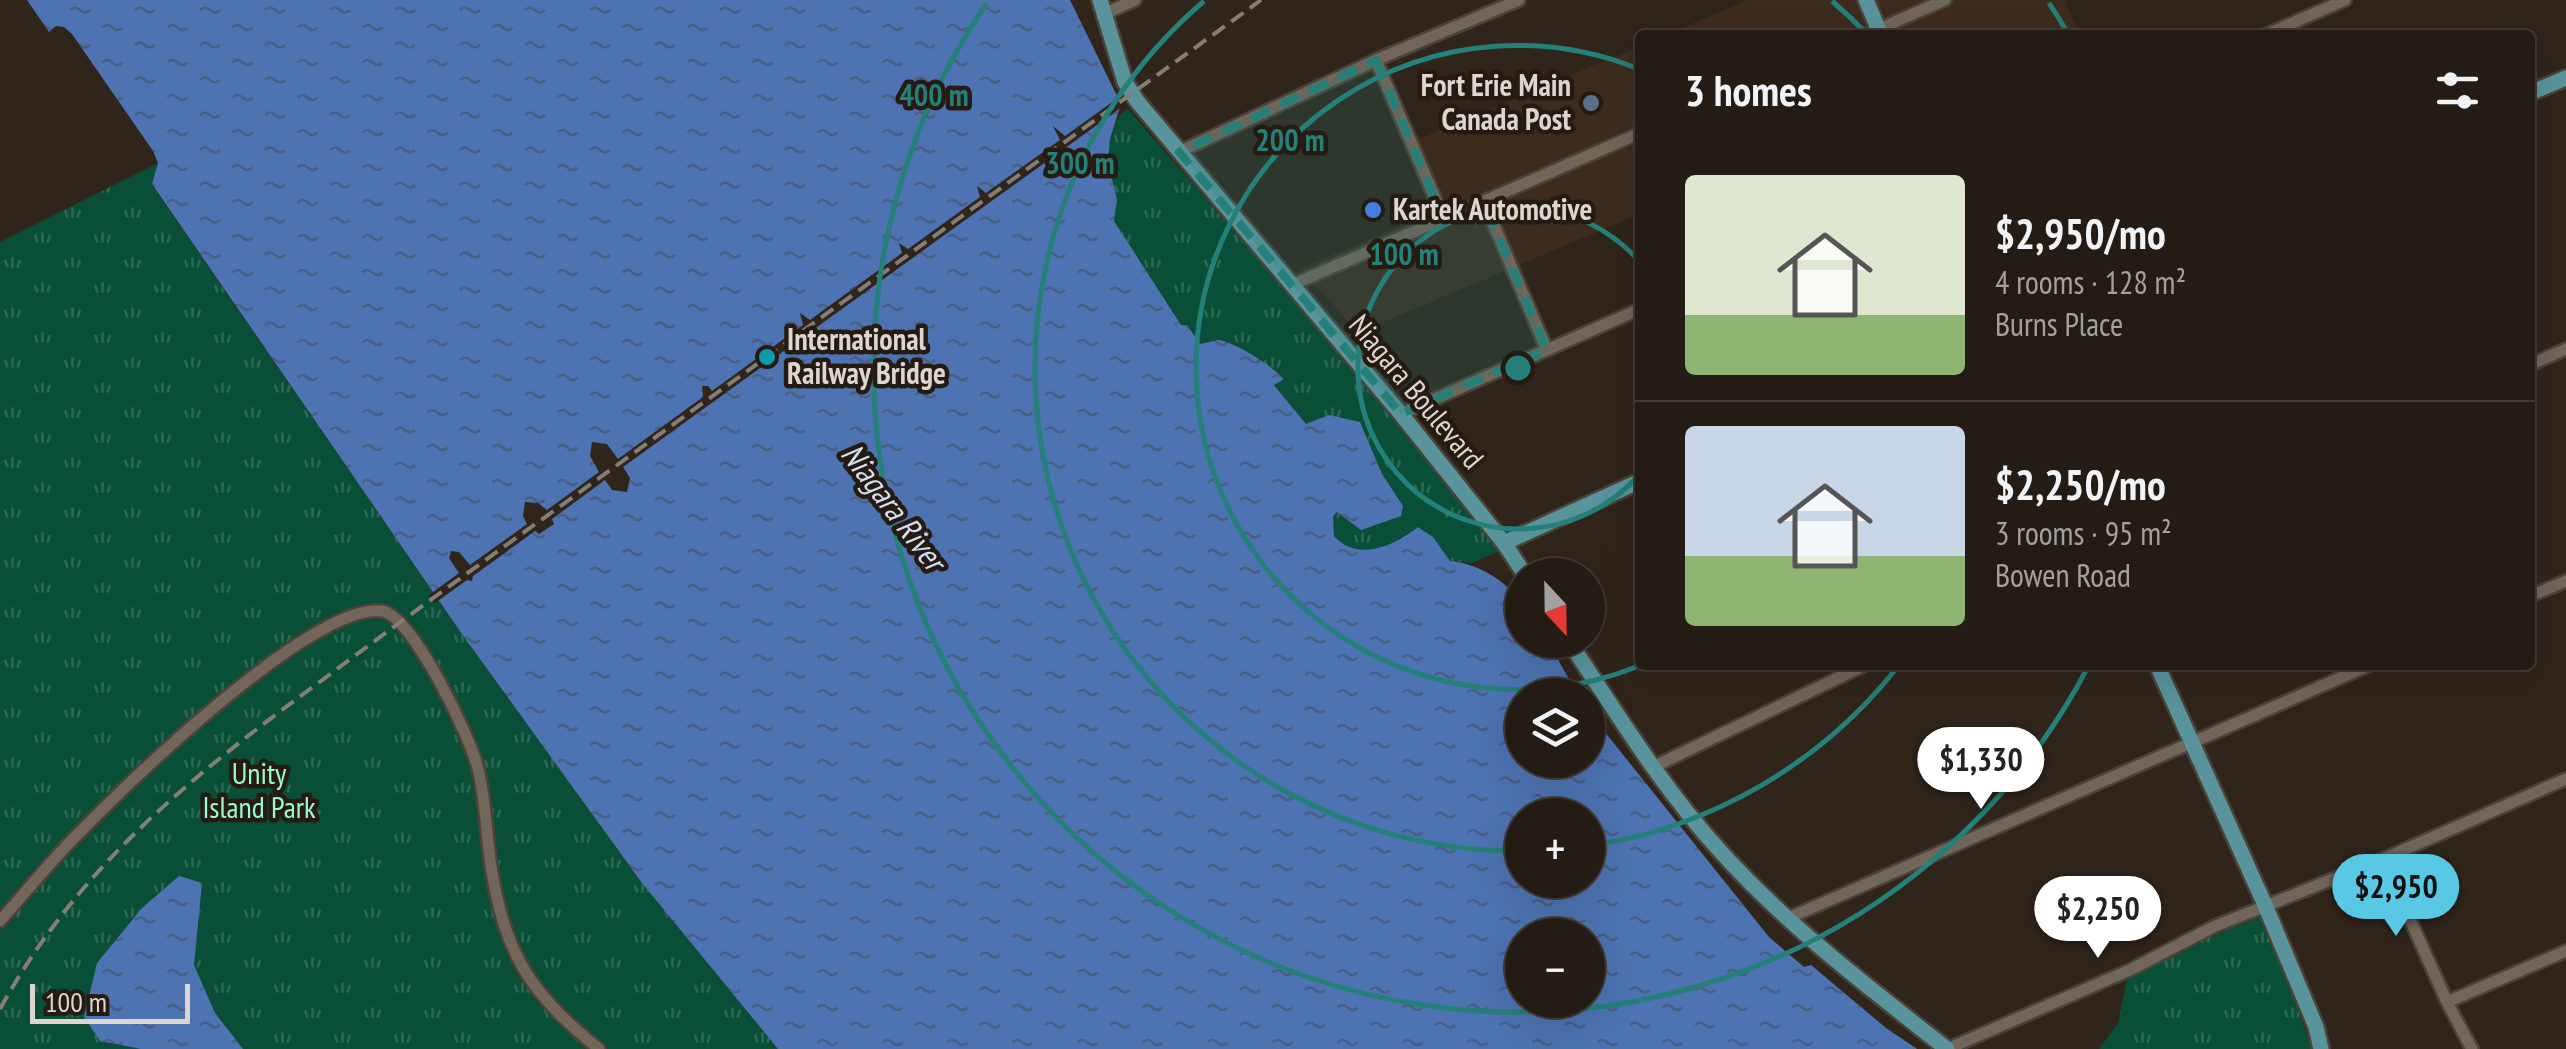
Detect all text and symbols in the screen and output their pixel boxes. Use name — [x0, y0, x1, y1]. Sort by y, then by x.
text: 3 homes — [1685, 63, 1812, 118]
icon: filters — [2430, 63, 2485, 118]
place label: Fort Erie Main Canada Post — [1421, 65, 1571, 138]
text: 400 m — [899, 75, 969, 114]
marker: Fort Erie Main Canada Post — [1580, 92, 1602, 114]
text: 200 m — [1255, 120, 1325, 159]
text: 300 m — [1045, 143, 1115, 182]
place label: Kartek Automotive — [1393, 189, 1592, 228]
marker: Kartek Automotive — [1362, 199, 1384, 221]
text: $2,950/mo — [1995, 206, 2166, 261]
icon: home — [1765, 215, 1885, 335]
text: 100 m — [1369, 234, 1439, 273]
text: 4 rooms · 128 m² — [1995, 261, 2186, 303]
text: Burns Place — [1995, 303, 2123, 345]
street label: Niagara Boulevard — [1341, 306, 1493, 476]
place label: International Railway Bridge — [787, 319, 946, 392]
marker: International Railway Bridge — [756, 346, 778, 368]
centre of rings — [1500, 350, 1536, 386]
water label: Niagara River — [832, 434, 958, 582]
text: $2,250/mo — [1995, 457, 2166, 512]
icon: home — [1765, 466, 1885, 586]
text: 3 rooms · 95 m² — [1995, 512, 2172, 554]
text: Bowen Road — [1995, 554, 2131, 596]
north arrow — [1505, 558, 1605, 658]
map controls — [1505, 558, 1605, 1018]
button: layers — [1505, 678, 1605, 778]
pin: $1,330 — [1900, 727, 2062, 812]
text: $1,330 — [1939, 738, 2023, 780]
park label: Unity Island Park — [202, 753, 316, 826]
button: + — [1505, 798, 1605, 898]
pin: $2,950 — [2315, 854, 2477, 939]
text: $2,950 — [2354, 865, 2438, 907]
pin: $2,250 — [2017, 876, 2179, 961]
text: $2,250 — [2056, 887, 2140, 929]
button: − — [1505, 918, 1605, 1018]
scale bar — [30, 979, 190, 1024]
text: 100 m — [45, 983, 107, 1020]

